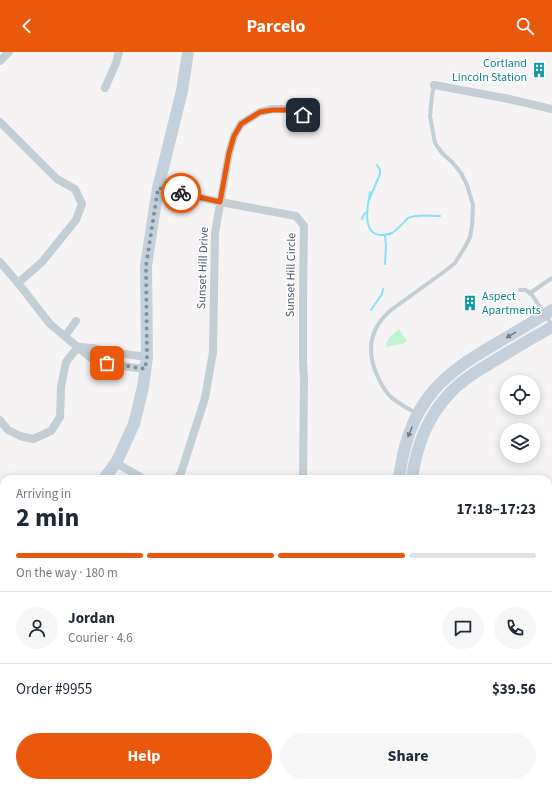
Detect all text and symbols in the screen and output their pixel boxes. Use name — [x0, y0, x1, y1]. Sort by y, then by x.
text: Parcelo — [247, 14, 306, 39]
icon: back — [16, 15, 38, 37]
icon: search — [514, 15, 536, 37]
place label: Cortland Lincoln Station — [452, 55, 527, 86]
building icon: Cortland Lincoln Station — [530, 61, 548, 79]
pin — [286, 98, 320, 132]
icon: home — [292, 104, 314, 126]
courier — [161, 173, 201, 213]
icon: bike — [170, 182, 192, 204]
street label: Sunset Hill Drive — [193, 227, 213, 309]
street label: Sunset Hill Circle — [282, 233, 300, 317]
place label: Aspect Apartments — [482, 288, 541, 319]
building icon: Aspect Apartments — [461, 294, 479, 312]
one-way arrow — [505, 331, 517, 338]
pin — [90, 346, 124, 380]
icon: bag — [96, 352, 118, 374]
map controls — [500, 375, 540, 463]
button: locate — [500, 375, 540, 415]
button: layers — [500, 423, 540, 463]
one-way arrow — [406, 426, 412, 438]
text: Arriving in — [16, 485, 71, 503]
text: 2 min — [16, 499, 79, 536]
text: 17:18–17:23 — [456, 499, 536, 520]
text: On the way · 180 m — [16, 564, 118, 582]
button: person — [16, 607, 58, 649]
button: chat — [442, 607, 484, 649]
button: phone — [494, 607, 536, 649]
text: Jordan — [68, 608, 115, 629]
text: Courier · 4.6 — [68, 629, 133, 647]
text: Order #9955 — [16, 679, 92, 700]
text: $39.56 — [492, 679, 536, 700]
button: Help — [16, 733, 272, 779]
button: Share — [280, 733, 536, 779]

